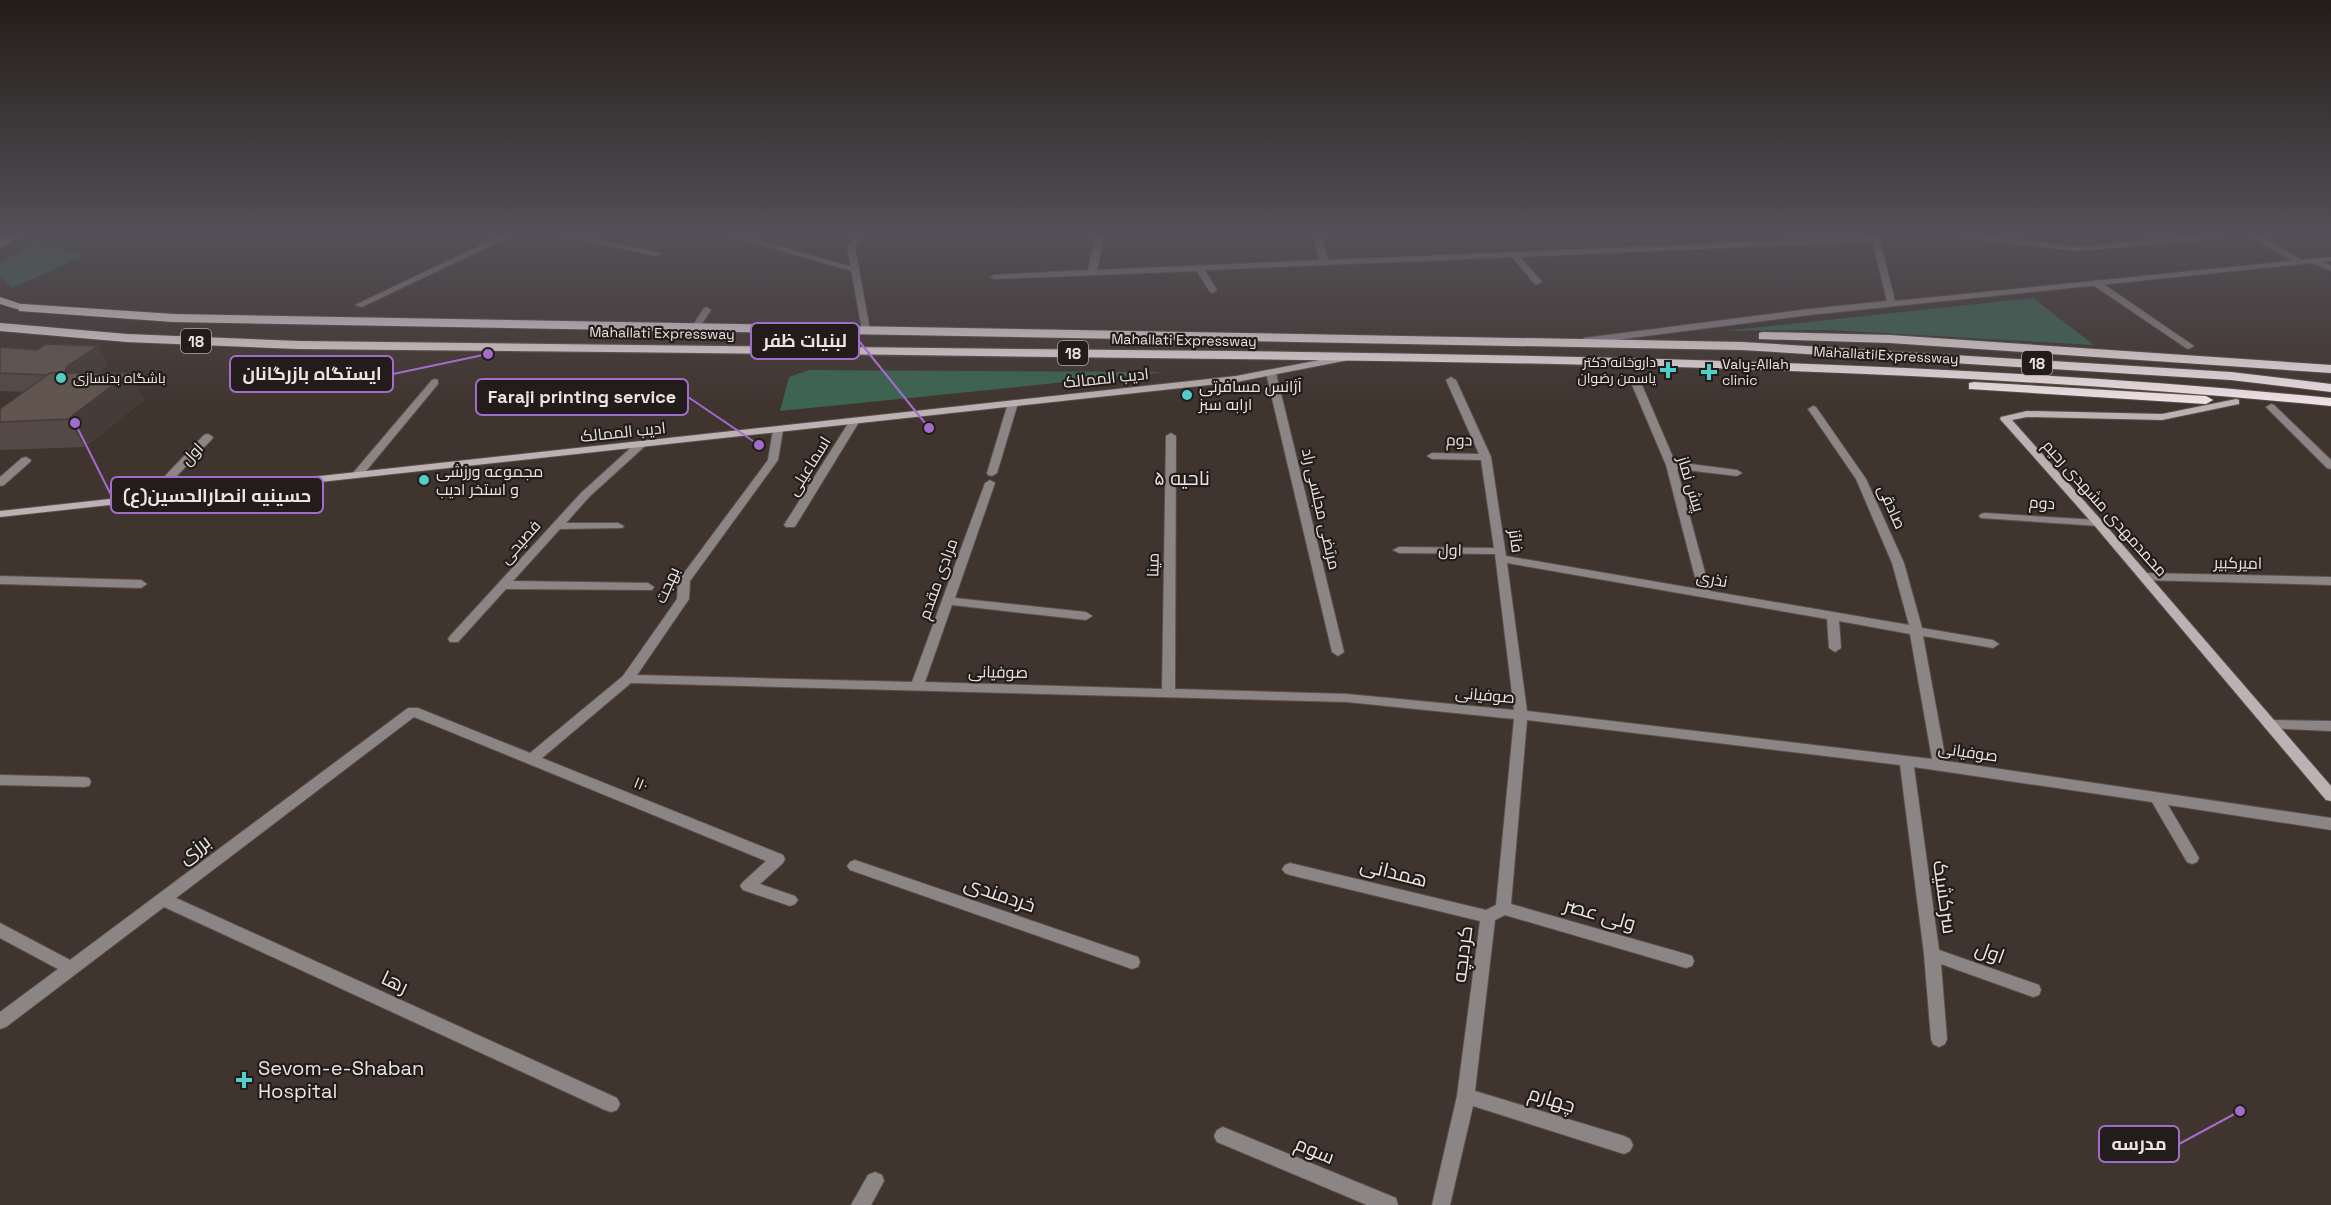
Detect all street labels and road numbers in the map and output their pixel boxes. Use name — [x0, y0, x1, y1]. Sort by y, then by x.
street label: Mahallati Expressway — [589, 323, 735, 343]
road number: 18 — [181, 329, 211, 353]
street label: Mahallati Expressway — [1111, 330, 1257, 350]
road number: 18 — [1058, 341, 1088, 365]
street label: Mahallati Expressway — [1813, 342, 1959, 368]
road number: 18 — [2022, 351, 2052, 375]
street label: ادیب الممالک — [1062, 363, 1150, 393]
street label: ادیب الممالک — [579, 417, 667, 447]
street label: دوم — [1446, 429, 1472, 452]
street label: اسماعیلی — [783, 432, 835, 500]
street label: محمدمهدی مشهدی رحیم — [2037, 435, 2172, 581]
street label: اول — [176, 438, 208, 470]
street label: مرتضی مجلسی راد — [1297, 446, 1345, 572]
street label: پیش نماز — [1671, 453, 1710, 515]
street label: صادقی — [1873, 482, 1911, 532]
street label: دوم — [2028, 492, 2056, 515]
street label: فصیحی — [495, 516, 545, 568]
street label: فائز — [1504, 527, 1528, 554]
street label: مرادی مقدم — [914, 536, 963, 623]
street label: اول — [1438, 539, 1462, 561]
street label: امیرکبیر — [2213, 552, 2262, 574]
street label: مینا — [1142, 553, 1164, 577]
street label: بهجت — [650, 564, 684, 606]
street label: نذری — [1695, 566, 1729, 592]
street label: صوفیانی — [968, 661, 1028, 683]
street label: صوفیانی — [1454, 682, 1516, 708]
street label: صوفیانی — [1937, 737, 1999, 767]
street label: ۱۱۰ — [631, 772, 651, 796]
street label: برزی — [172, 828, 216, 870]
street label: همدانی — [1358, 851, 1430, 893]
street label: سرکشیک — [1927, 858, 1963, 936]
street label: خردمندی — [961, 870, 1039, 918]
street label: ولی عصر — [1560, 891, 1639, 937]
street label: کردبچه — [1446, 924, 1478, 984]
street label: اول — [1972, 935, 2008, 969]
street label: رها — [377, 964, 413, 1000]
street label: چهارم — [1525, 1080, 1579, 1119]
street label: سوم — [1291, 1130, 1339, 1171]

